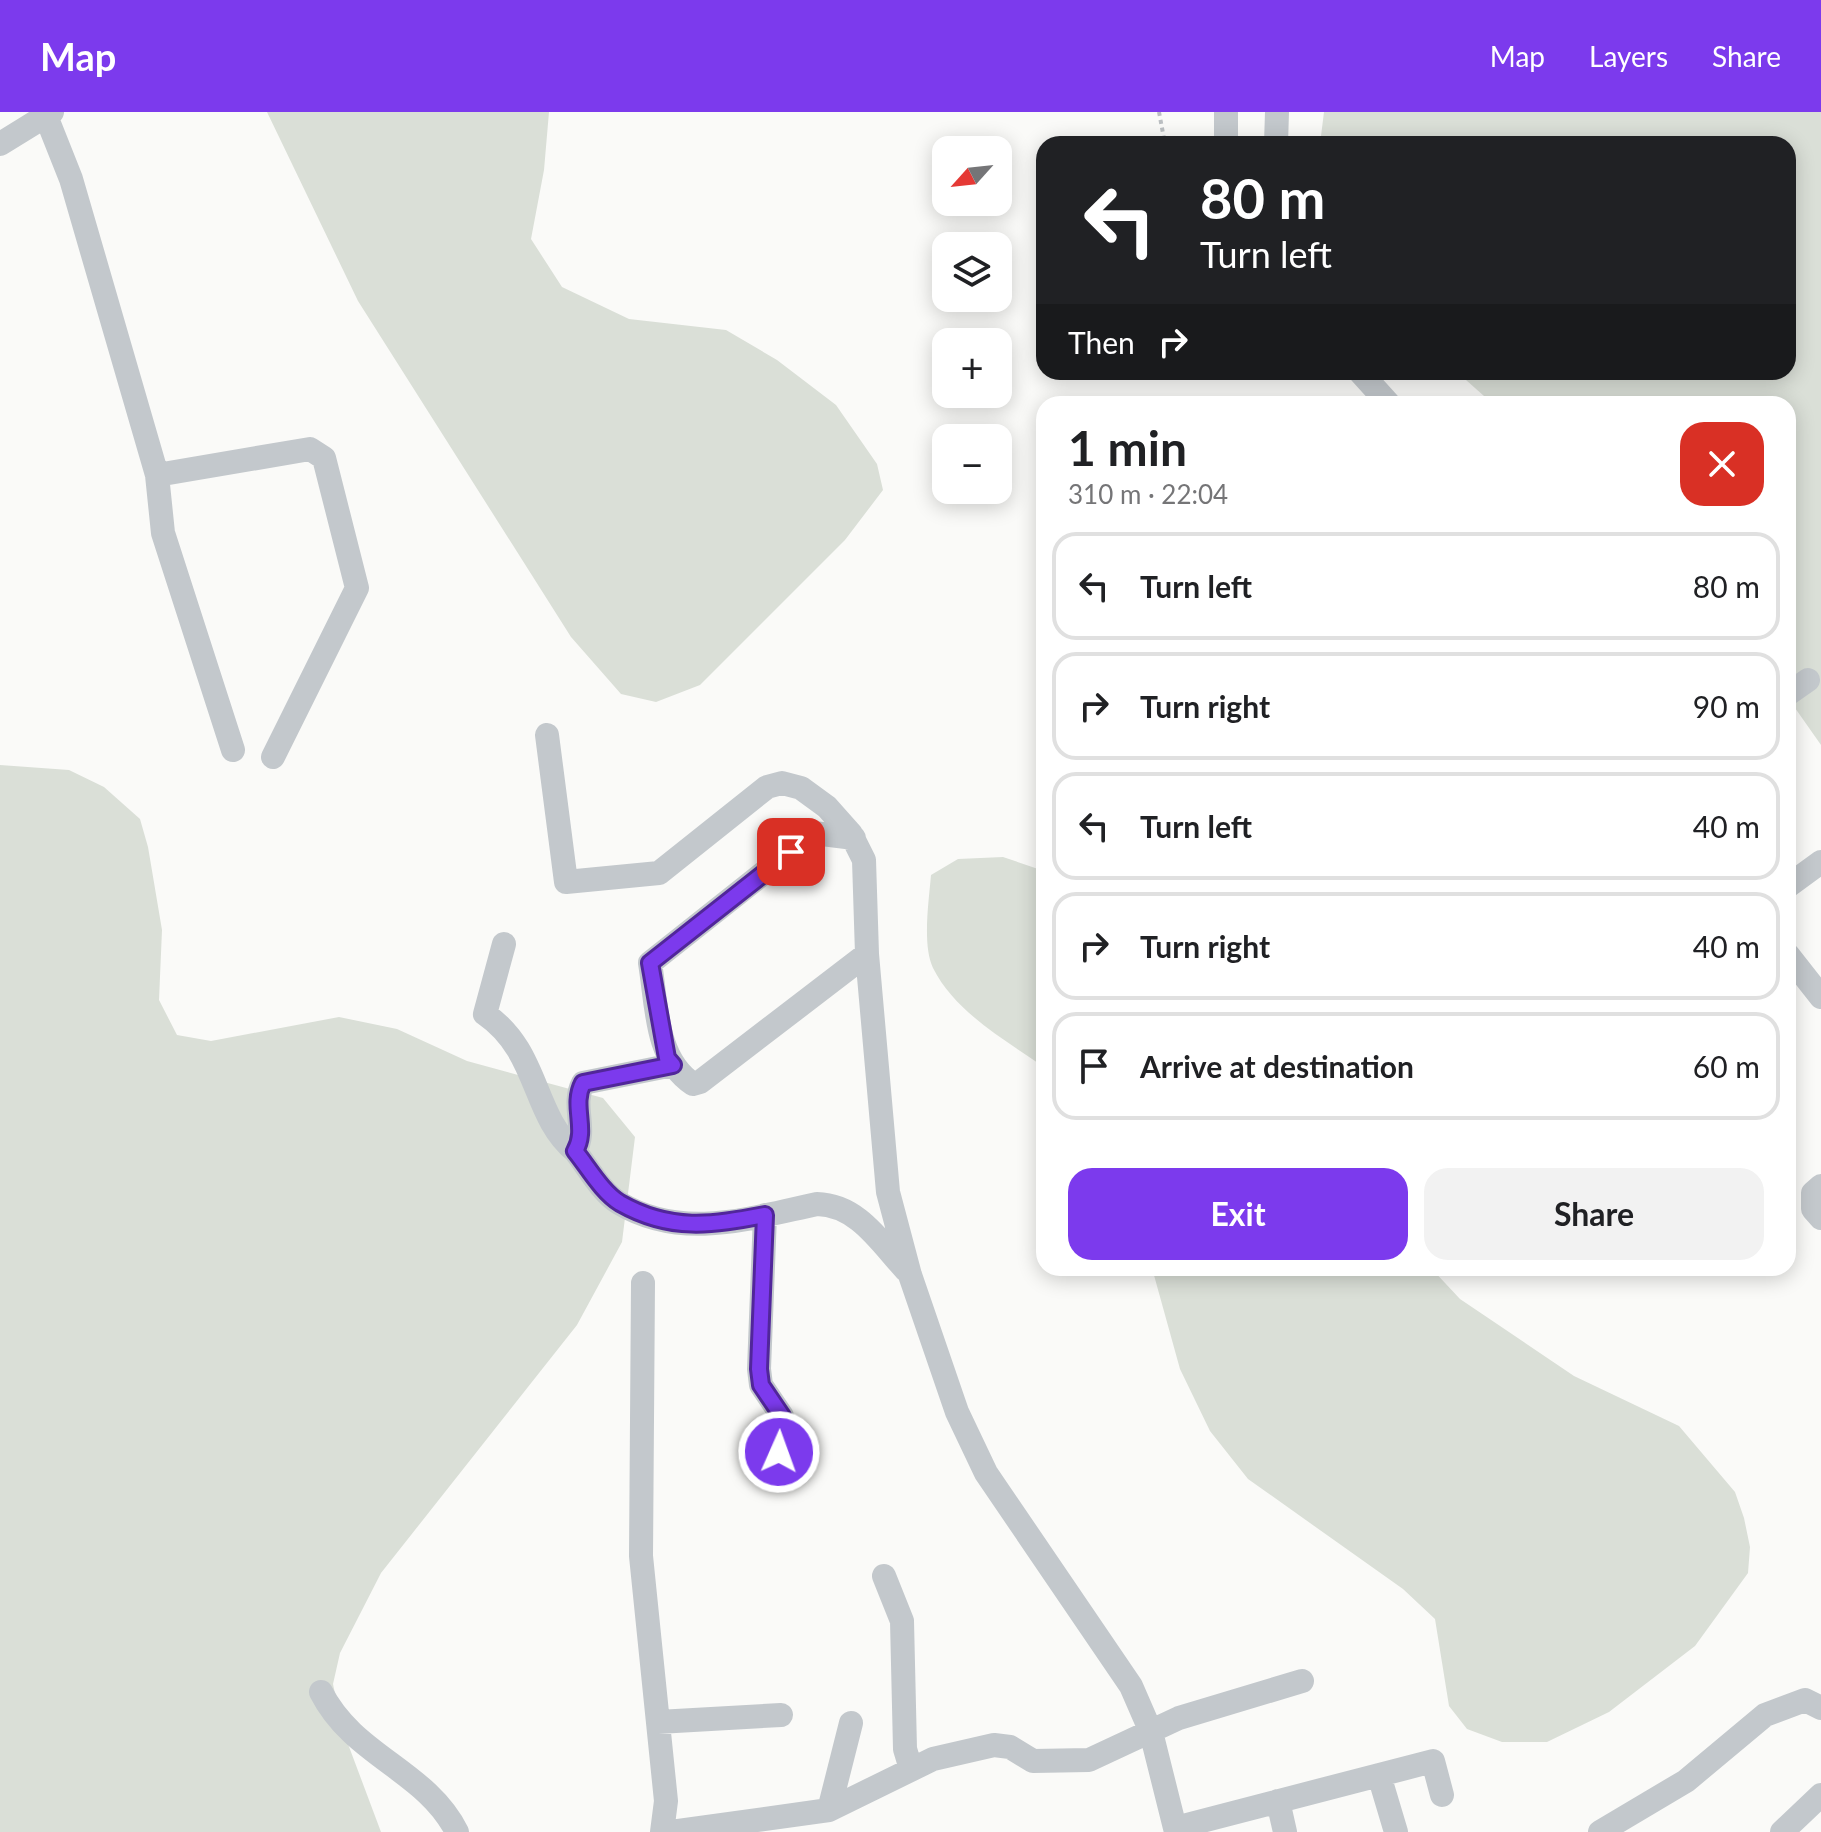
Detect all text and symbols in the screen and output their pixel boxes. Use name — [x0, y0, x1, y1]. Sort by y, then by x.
text: Map — [40, 33, 116, 79]
text: Map — [1490, 39, 1545, 73]
text: Layers — [1589, 39, 1668, 73]
text: Share — [1712, 39, 1781, 73]
north arrow — [932, 136, 1012, 216]
map controls — [932, 136, 1012, 504]
text: 80 m — [1200, 164, 1325, 231]
icon: left — [1068, 168, 1172, 272]
button: layers — [932, 232, 1012, 312]
text: Turn left — [1200, 232, 1332, 276]
icon: right — [1151, 320, 1195, 364]
text: Then — [1068, 324, 1135, 360]
button: + — [932, 328, 1012, 408]
text: 1 min — [1068, 419, 1187, 476]
button: close — [1680, 422, 1764, 506]
button: − — [932, 424, 1012, 504]
text: 310 m · 22:04 — [1068, 478, 1228, 510]
icon: left — [1072, 564, 1116, 608]
text: Turn left — [1140, 568, 1252, 604]
text: 80 m — [1693, 568, 1760, 604]
icon: right — [1072, 684, 1116, 728]
text: Turn right — [1140, 688, 1270, 724]
text: 90 m — [1693, 688, 1760, 724]
icon: left — [1072, 804, 1116, 848]
text: Turn left — [1140, 808, 1252, 844]
text: 40 m — [1693, 808, 1760, 844]
pin — [757, 818, 825, 886]
icon: arrive — [769, 830, 813, 874]
icon: right — [1072, 924, 1116, 968]
text: Turn right — [1140, 928, 1270, 964]
text: 40 m — [1693, 928, 1760, 964]
icon: arrive — [1072, 1044, 1116, 1088]
text: Arrive at destination — [1140, 1048, 1414, 1084]
text: 60 m — [1693, 1048, 1760, 1084]
button: Exit — [1068, 1168, 1408, 1260]
button: Share — [1424, 1168, 1764, 1260]
position arrow — [737, 1410, 821, 1494]

